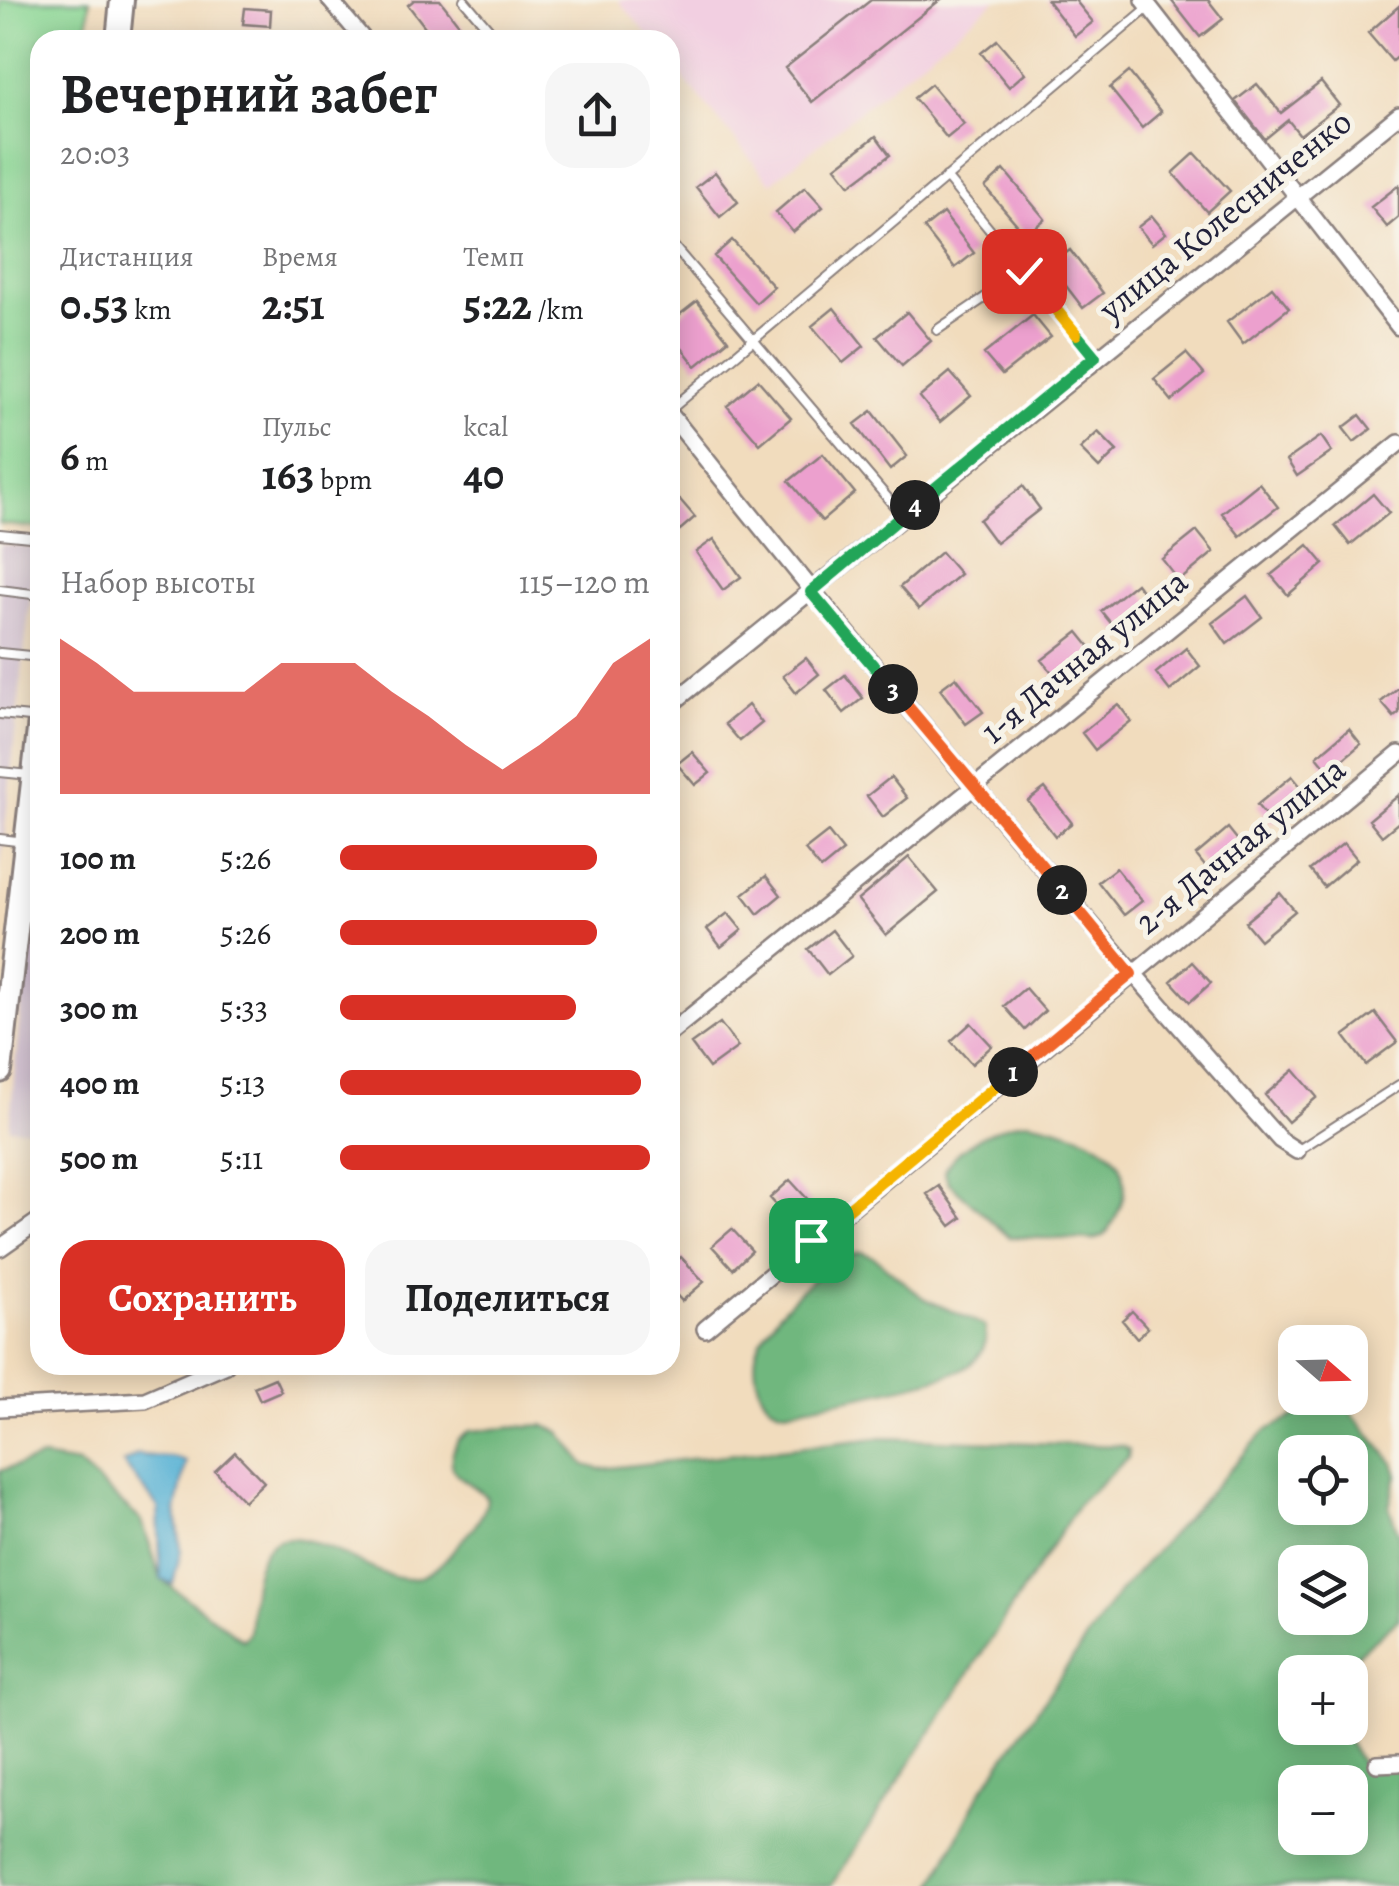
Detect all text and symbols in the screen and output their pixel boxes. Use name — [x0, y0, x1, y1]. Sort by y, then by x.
text: Вечерний забег — [60, 56, 438, 131]
button: share — [545, 63, 650, 168]
street label: улица Колесниченко — [1088, 98, 1362, 333]
text: 20:03 — [60, 131, 130, 175]
pin — [982, 229, 1067, 314]
text: Дистанция — [60, 238, 194, 276]
text: Время — [262, 238, 338, 276]
text: Темп — [463, 238, 524, 276]
icon: check — [997, 244, 1052, 299]
text: 0.53 — [60, 276, 129, 333]
text: 2:51 — [262, 276, 325, 333]
text: 5:22 — [463, 276, 532, 333]
text: km — [129, 291, 171, 329]
text: /km — [532, 291, 584, 329]
text: Пульс — [262, 408, 332, 446]
text: kcal — [463, 408, 508, 446]
text: 6 — [60, 427, 80, 484]
text: m — [80, 442, 108, 480]
text: 163 — [262, 446, 314, 503]
text: 40 — [463, 446, 504, 503]
text: bpm — [314, 461, 372, 499]
pin: 4 — [890, 480, 940, 530]
text: 4 — [908, 486, 922, 524]
street label: 1-я Дачная улица — [970, 558, 1198, 754]
text: Набор высоты — [60, 560, 256, 604]
text: 115–120 m — [519, 560, 650, 604]
pin: 3 — [868, 664, 918, 714]
text: 3 — [887, 670, 899, 708]
street label: 2-я Дачная улица — [1125, 745, 1355, 945]
text: 100 m — [60, 836, 136, 880]
text: 5:26 — [220, 836, 271, 880]
pin: 2 — [1037, 865, 1087, 915]
text: 2 — [1055, 871, 1069, 909]
text: 200 m — [60, 911, 140, 955]
text: 5:26 — [220, 911, 271, 955]
text: 300 m — [60, 986, 138, 1030]
text: 5:33 — [220, 986, 268, 1030]
pin: 1 — [988, 1047, 1038, 1097]
text: 1 — [1008, 1053, 1018, 1091]
text: 400 m — [60, 1061, 140, 1105]
text: 5:13 — [220, 1061, 266, 1105]
text: 500 m — [60, 1136, 138, 1180]
text: 5:11 — [220, 1136, 263, 1180]
pin — [769, 1198, 854, 1283]
icon: arrive — [784, 1213, 839, 1268]
button: Сохранить — [60, 1240, 345, 1355]
button: Поделиться — [365, 1240, 650, 1355]
north arrow — [1278, 1325, 1368, 1415]
map controls — [1278, 1325, 1368, 1855]
button: locate — [1278, 1435, 1368, 1525]
button: layers — [1278, 1545, 1368, 1635]
button: + — [1278, 1655, 1368, 1745]
button: − — [1278, 1765, 1368, 1855]

